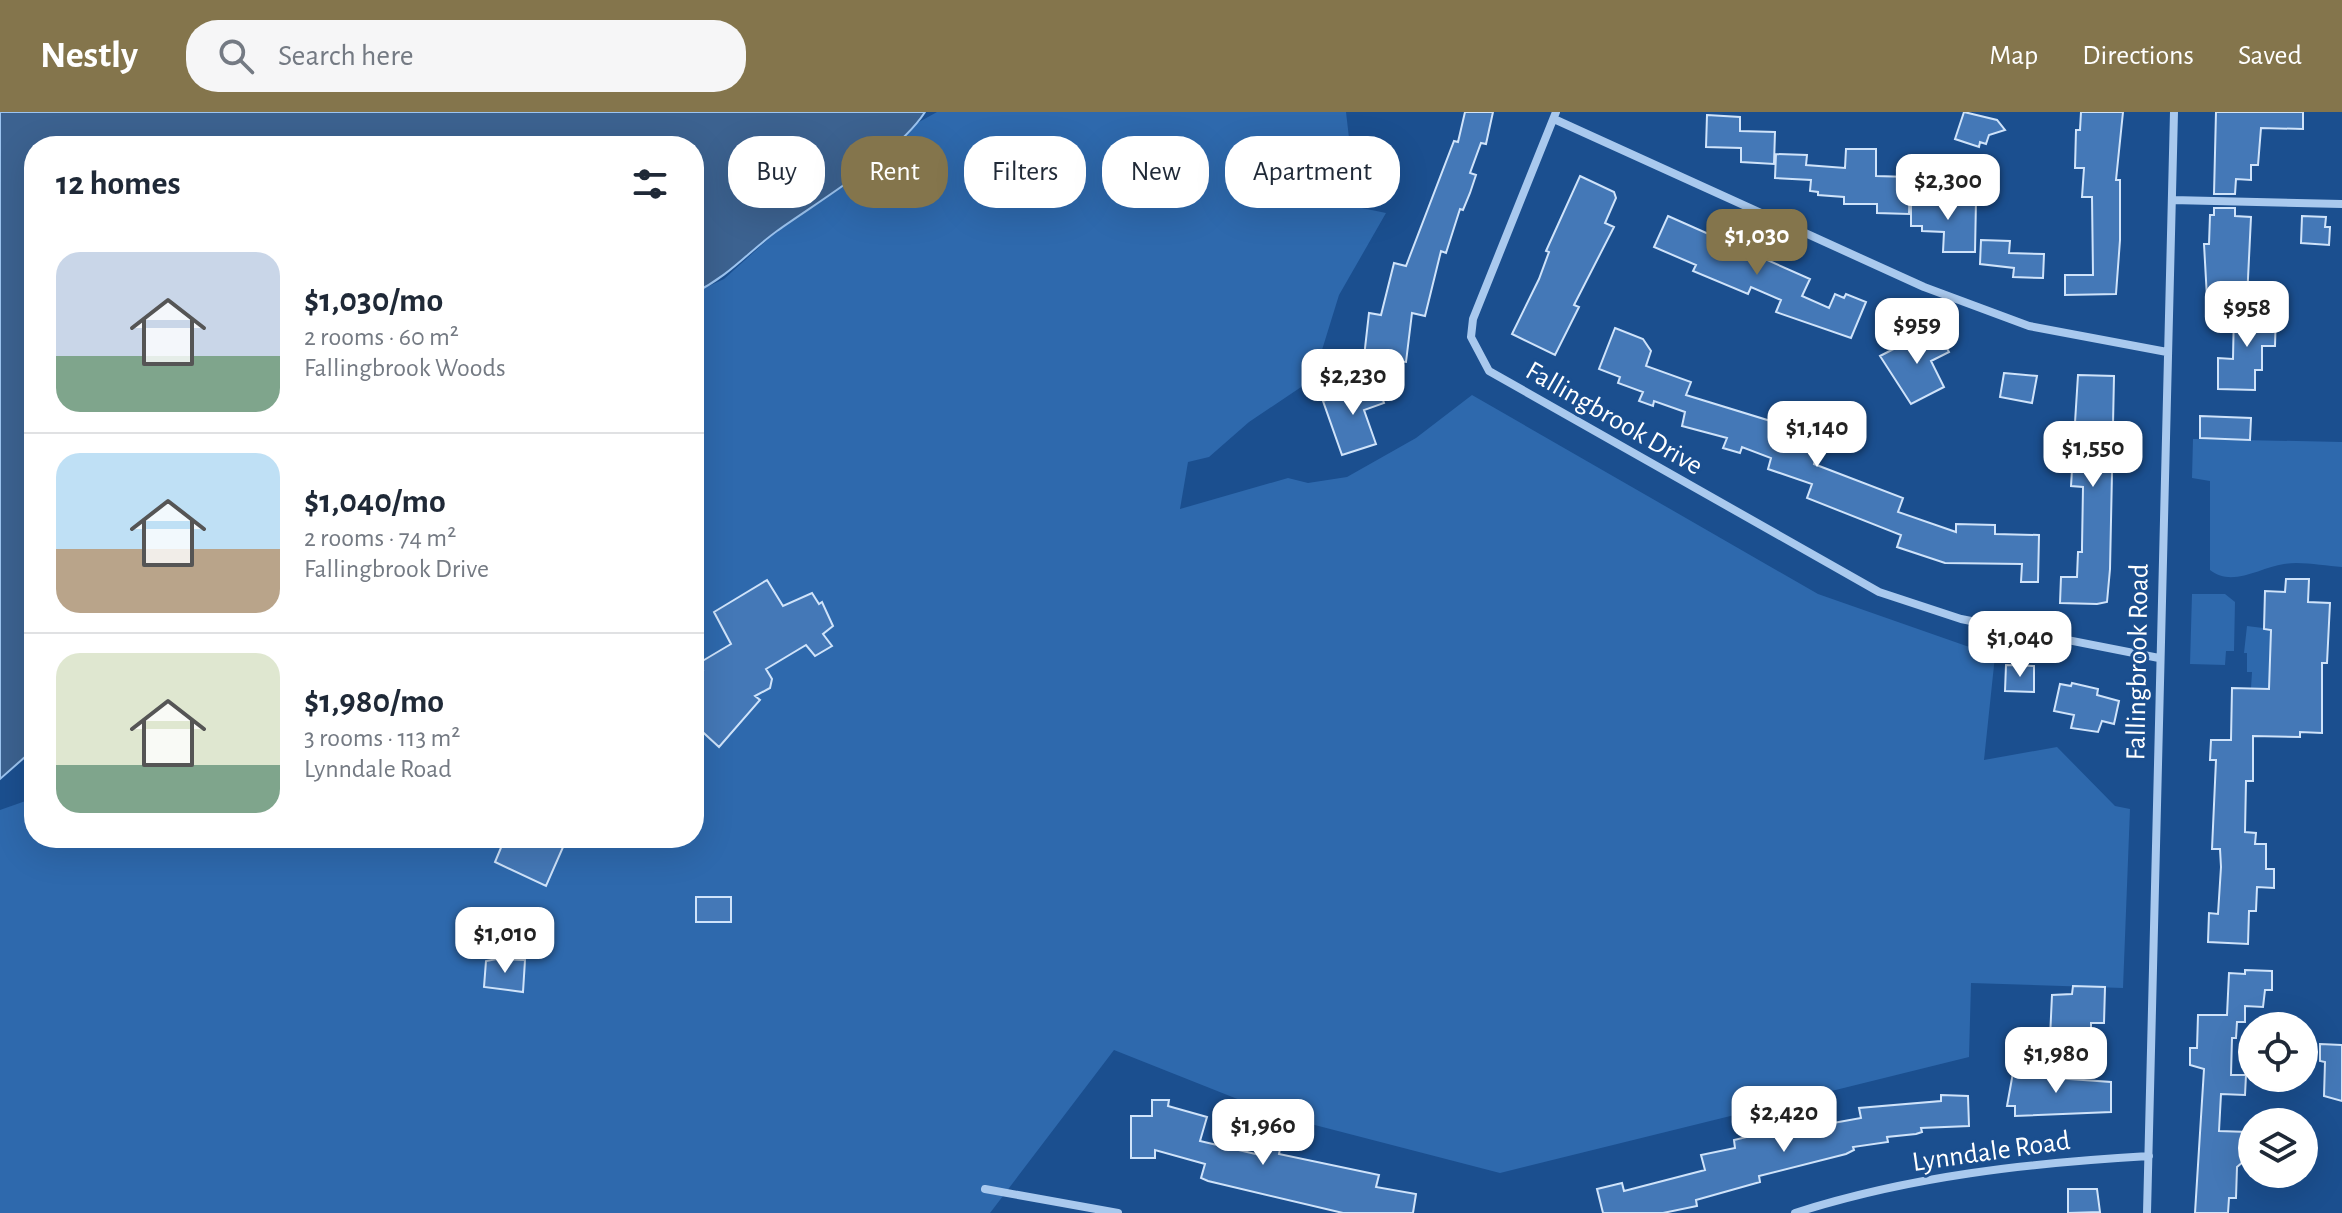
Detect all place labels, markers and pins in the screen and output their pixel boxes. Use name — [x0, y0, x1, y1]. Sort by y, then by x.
pin: $2,300 — [1883, 154, 2013, 222]
pin: $1,030 — [1692, 209, 1822, 277]
pin: $958 — [2200, 281, 2294, 349]
pin: $959 — [1870, 298, 1964, 366]
pin: $2,230 — [1288, 349, 1418, 417]
pin: $1,140 — [1752, 401, 1882, 469]
pin: $1,550 — [2028, 421, 2158, 489]
pin: $1,040 — [1955, 611, 2085, 679]
pin: $1,010 — [440, 907, 570, 975]
pin: $1,980 — [1991, 1027, 2121, 1095]
pin: $2,420 — [1719, 1086, 1849, 1154]
pin: $1,960 — [1198, 1099, 1328, 1167]

